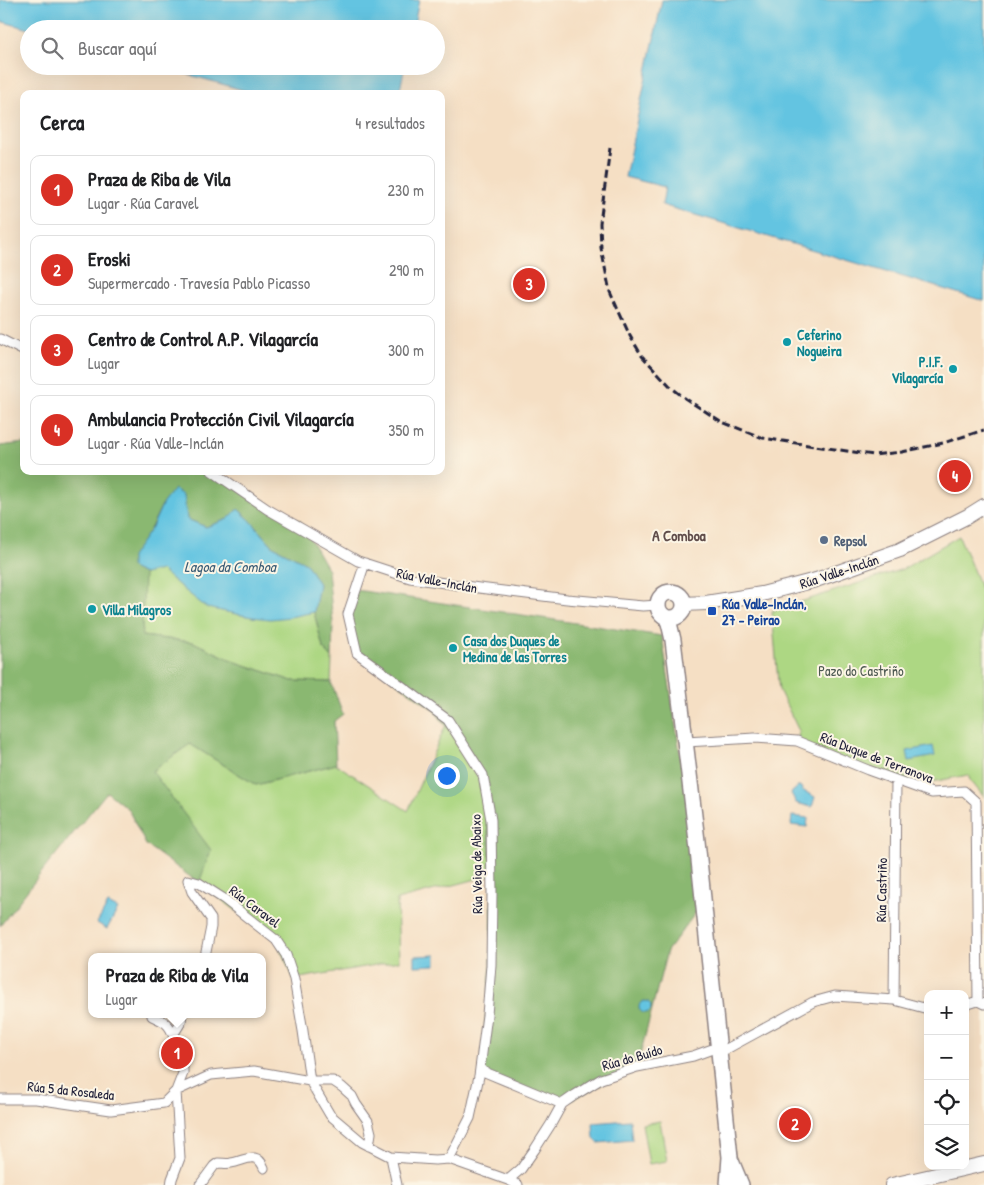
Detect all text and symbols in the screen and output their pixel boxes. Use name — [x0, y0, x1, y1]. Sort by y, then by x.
search box — [20, 20, 445, 75]
icon: search — [38, 34, 66, 62]
text: Buscar aquí — [78, 35, 157, 61]
text: Cerca — [40, 108, 84, 137]
text: 4 resultados — [355, 112, 425, 134]
text: Praza de Riba de Vila — [88, 166, 231, 192]
text: 1 — [54, 179, 60, 201]
text: 230 m — [388, 179, 424, 201]
text: Lugar · Rúa Caravel — [88, 192, 199, 214]
text: Eroski — [88, 246, 131, 272]
text: 2 — [53, 259, 61, 281]
text: 290 m — [389, 259, 424, 281]
pin: 3 — [513, 265, 545, 303]
text: Supermercado · Travesía Pablo Picasso — [88, 272, 310, 294]
place label: Ceferino Nogueira — [797, 325, 842, 362]
text: Centro de Control A.P. Vilagarcía — [88, 326, 318, 352]
marker: Ceferino Nogueira — [781, 336, 793, 348]
text: 3 — [53, 339, 61, 361]
text: 300 m — [388, 339, 424, 361]
text: Lugar — [88, 352, 120, 374]
place label: P.I.F. Vilagarcía — [892, 352, 944, 389]
marker: P.I.F. Vilagarcía — [947, 363, 959, 375]
text: Ambulancia Protección Civil Vilagarcía — [88, 406, 354, 432]
text: 4 — [54, 419, 60, 441]
text: 350 m — [388, 419, 424, 441]
text: Lugar · Rúa Valle-Inclán — [88, 432, 224, 454]
pin: 4 — [939, 457, 971, 495]
district label: A Comboa — [652, 525, 706, 546]
place label: Repsol — [834, 531, 867, 552]
marker: Repsol — [818, 534, 830, 546]
street label: Rúa Valle-Inclán — [797, 549, 881, 593]
water label: Lagoa da Comboa — [184, 556, 278, 577]
street label: Rúa Valle-Inclán — [395, 563, 479, 597]
place label: Rúa Valle-Inclán, 27 - Peirao — [722, 594, 807, 629]
place label: Villa Milagros — [102, 600, 172, 621]
marker: Villa Milagros — [86, 603, 98, 615]
marker: Rúa Valle-Inclán, 27 - Peirao — [706, 605, 718, 617]
place label: Casa dos Duques de Medina de las Torres — [463, 631, 567, 666]
marker: Casa dos Duques de Medina de las Torres — [447, 642, 459, 654]
park label: Pazo do Castriño — [818, 661, 904, 680]
street label: Rúa Duque de Terranova — [817, 727, 937, 788]
your location — [434, 763, 460, 789]
street label: Rúa Veiga de Abaixo — [466, 814, 487, 914]
street label: Rúa Castriño — [871, 857, 891, 922]
street label: Rúa Caravel — [225, 880, 285, 932]
popup — [88, 953, 266, 1018]
text: Praza de Riba de Vila — [106, 962, 248, 988]
text: Lugar — [106, 988, 138, 1010]
map controls — [924, 990, 969, 1170]
button: + — [924, 990, 969, 1035]
pin: 1 — [161, 1034, 193, 1072]
button: − — [924, 1035, 969, 1080]
street label: Rúa do Buído — [600, 1039, 665, 1075]
street label: Rúa 5 da Rosaleda — [27, 1076, 116, 1104]
button: locate — [924, 1080, 969, 1125]
pin: 2 — [779, 1105, 811, 1143]
button: layers — [924, 1125, 969, 1170]

